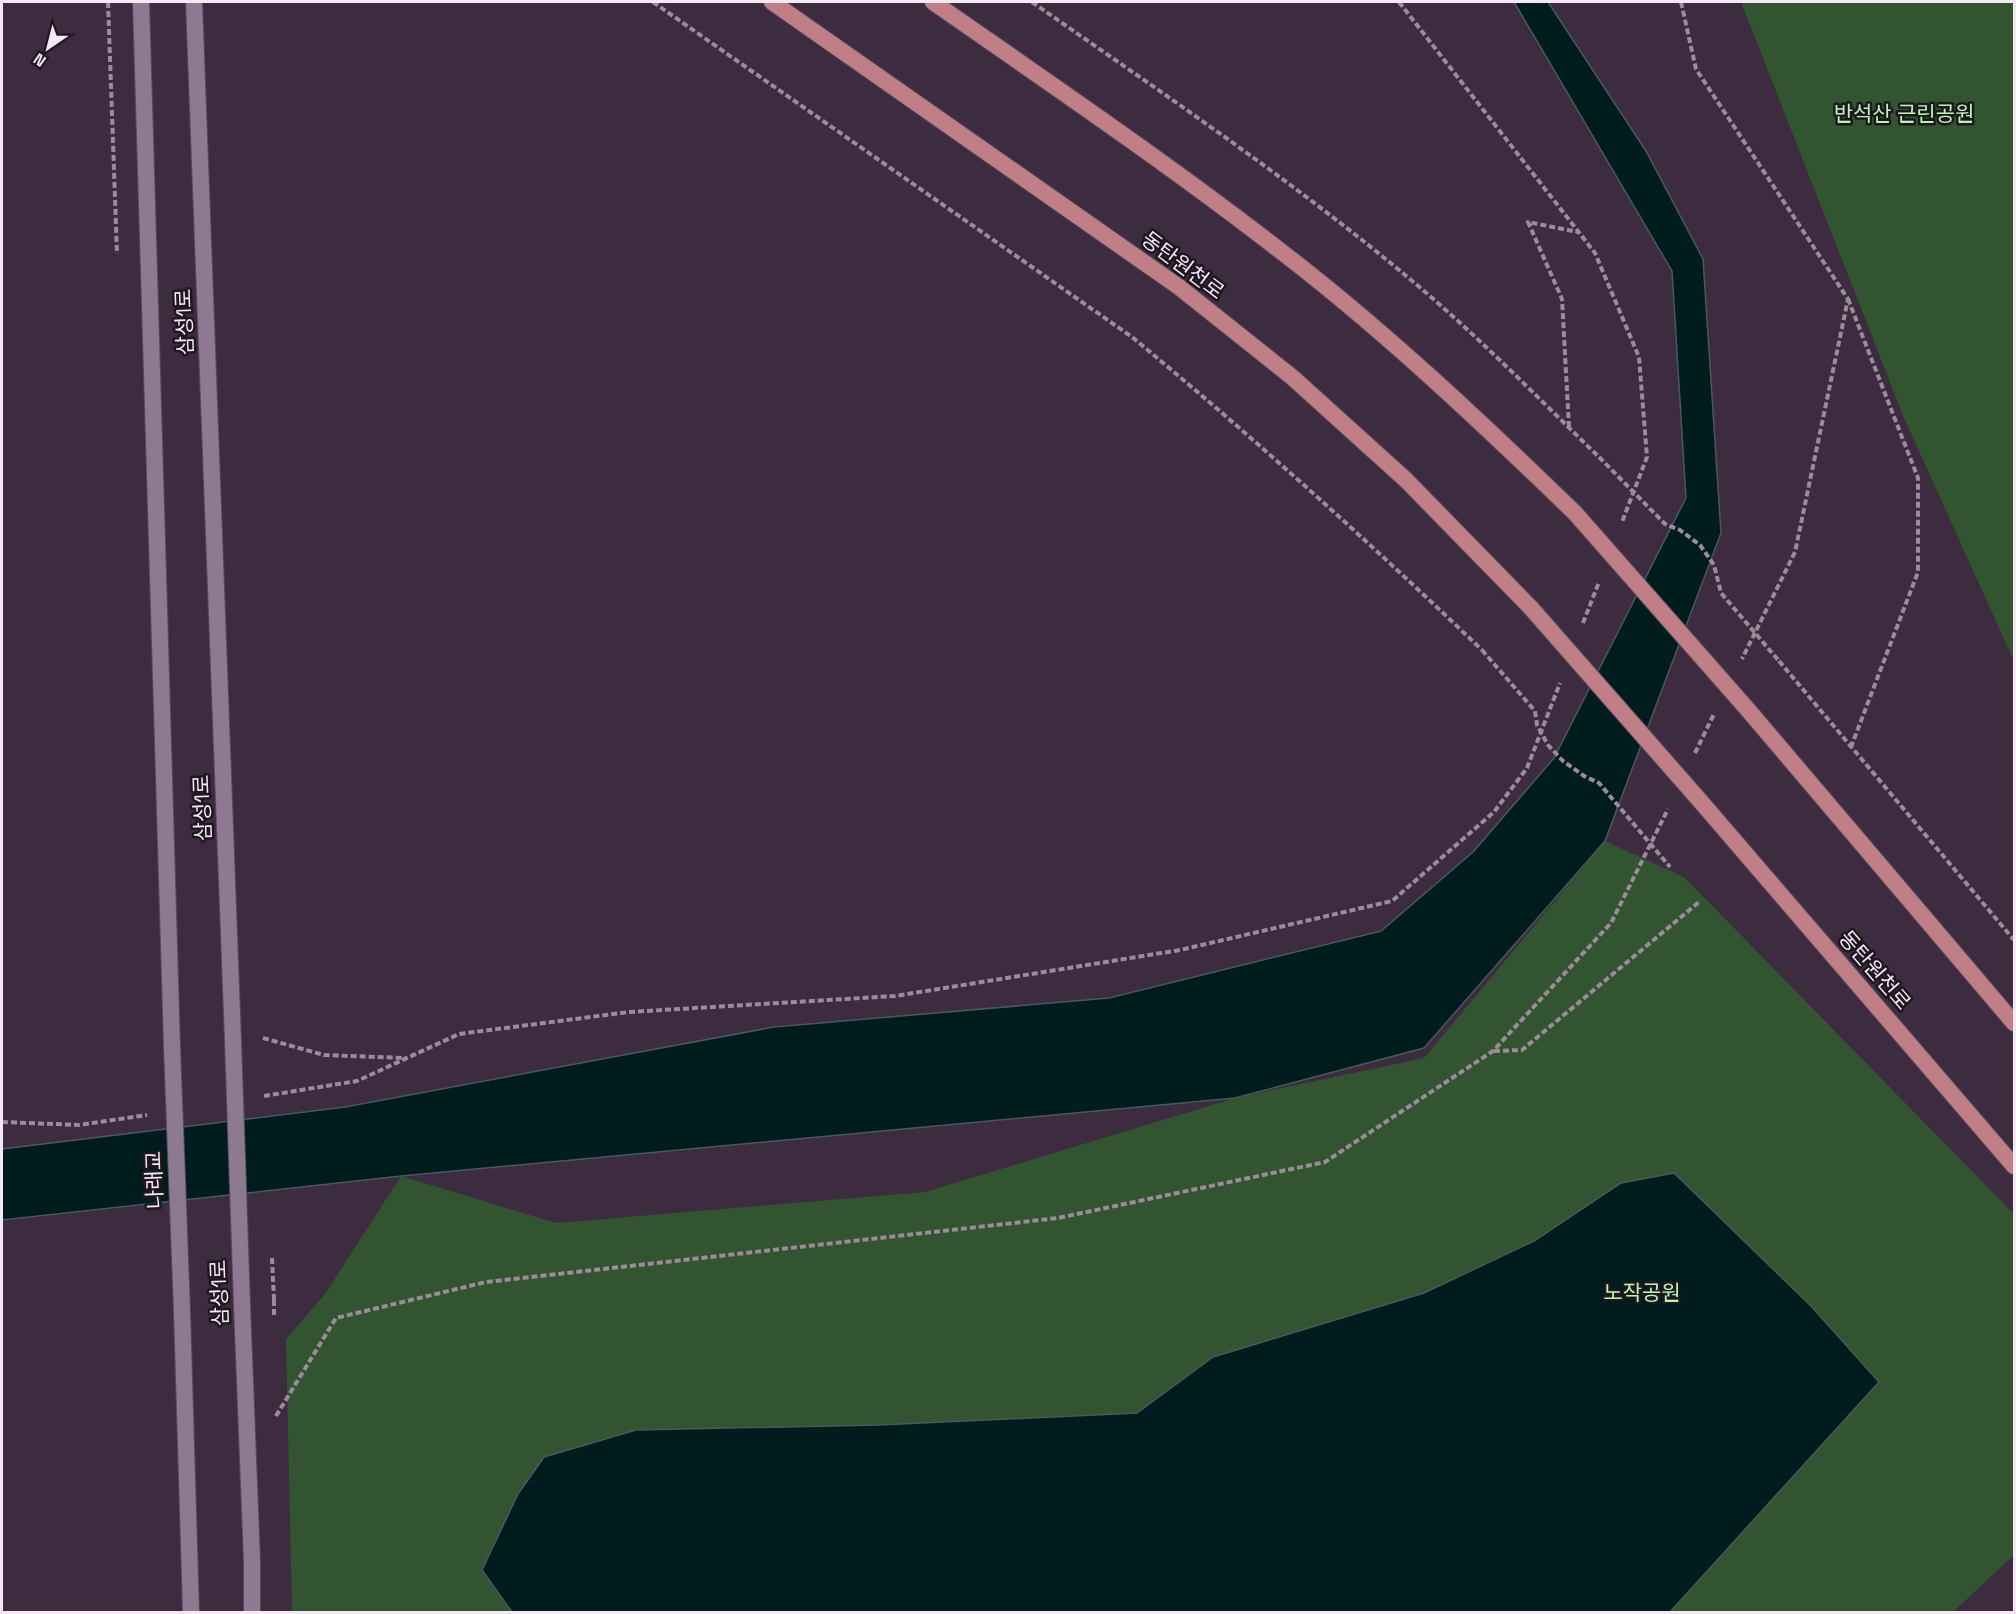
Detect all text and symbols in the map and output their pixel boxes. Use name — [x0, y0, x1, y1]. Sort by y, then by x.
north arrow — [18, 18, 78, 78]
text: N — [29, 48, 50, 72]
park label: 반석산 근린공원 — [1834, 100, 1974, 127]
street label: 동탄원천로 — [1136, 225, 1230, 305]
street label: 삼성1로 — [169, 288, 199, 356]
street label: 삼성1로 — [187, 774, 217, 842]
street label: 동탄원천로 — [1833, 925, 1917, 1015]
street label: 나래교 — [139, 1151, 169, 1209]
street label: 삼성1로 — [204, 1259, 234, 1327]
park label: 노작공원 — [1603, 1279, 1681, 1306]

